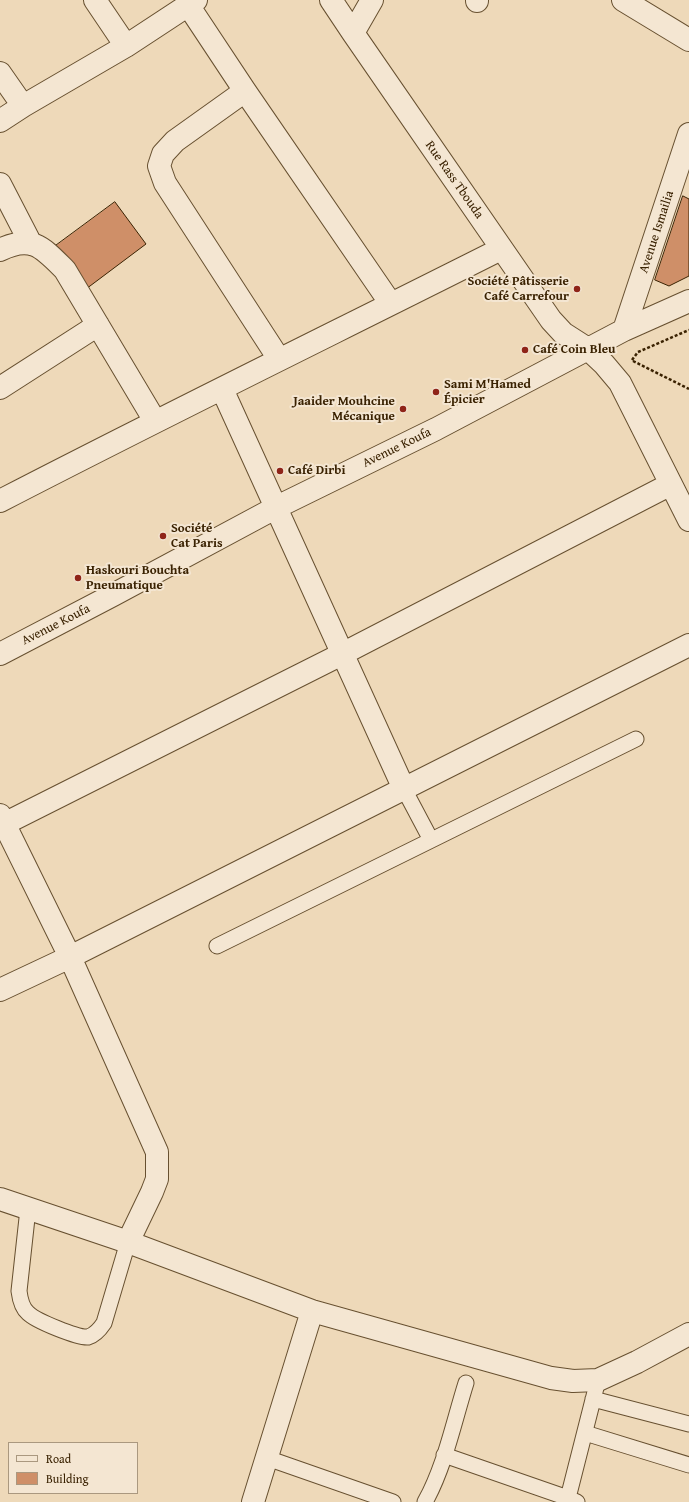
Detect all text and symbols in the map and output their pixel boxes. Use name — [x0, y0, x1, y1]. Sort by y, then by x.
street label: Rue Rass Tbouda — [421, 138, 487, 222]
street label: Avenue Ismailia — [636, 189, 678, 275]
place label: Société Pâtisserie Café Carrefour — [468, 274, 569, 305]
marker: Société Pâtisserie Café Carrefour — [572, 284, 582, 294]
place label: Café Coin Bleu — [533, 342, 616, 358]
marker: Café Coin Bleu — [520, 345, 530, 355]
place label: Sami M'Hamed Épicier — [444, 377, 531, 408]
marker: Sami M'Hamed Épicier — [431, 387, 441, 397]
place label: Jaaider Mouhcine Mécanique — [293, 394, 395, 425]
marker: Jaaider Mouhcine Mécanique — [398, 404, 408, 414]
street label: Avenue Koufa — [360, 425, 434, 471]
place label: Café Dirbi — [288, 463, 345, 479]
marker: Café Dirbi — [275, 466, 285, 476]
place label: Société Cat Paris — [171, 521, 223, 552]
marker: Société Cat Paris — [158, 531, 168, 541]
place label: Haskouri Bouchta Pneumatique — [86, 563, 189, 594]
marker: Haskouri Bouchta Pneumatique — [73, 573, 83, 583]
street label: Avenue Koufa — [19, 601, 93, 649]
legend — [8, 1442, 138, 1494]
text: Road — [46, 1450, 71, 1467]
text: Building — [46, 1470, 89, 1487]

